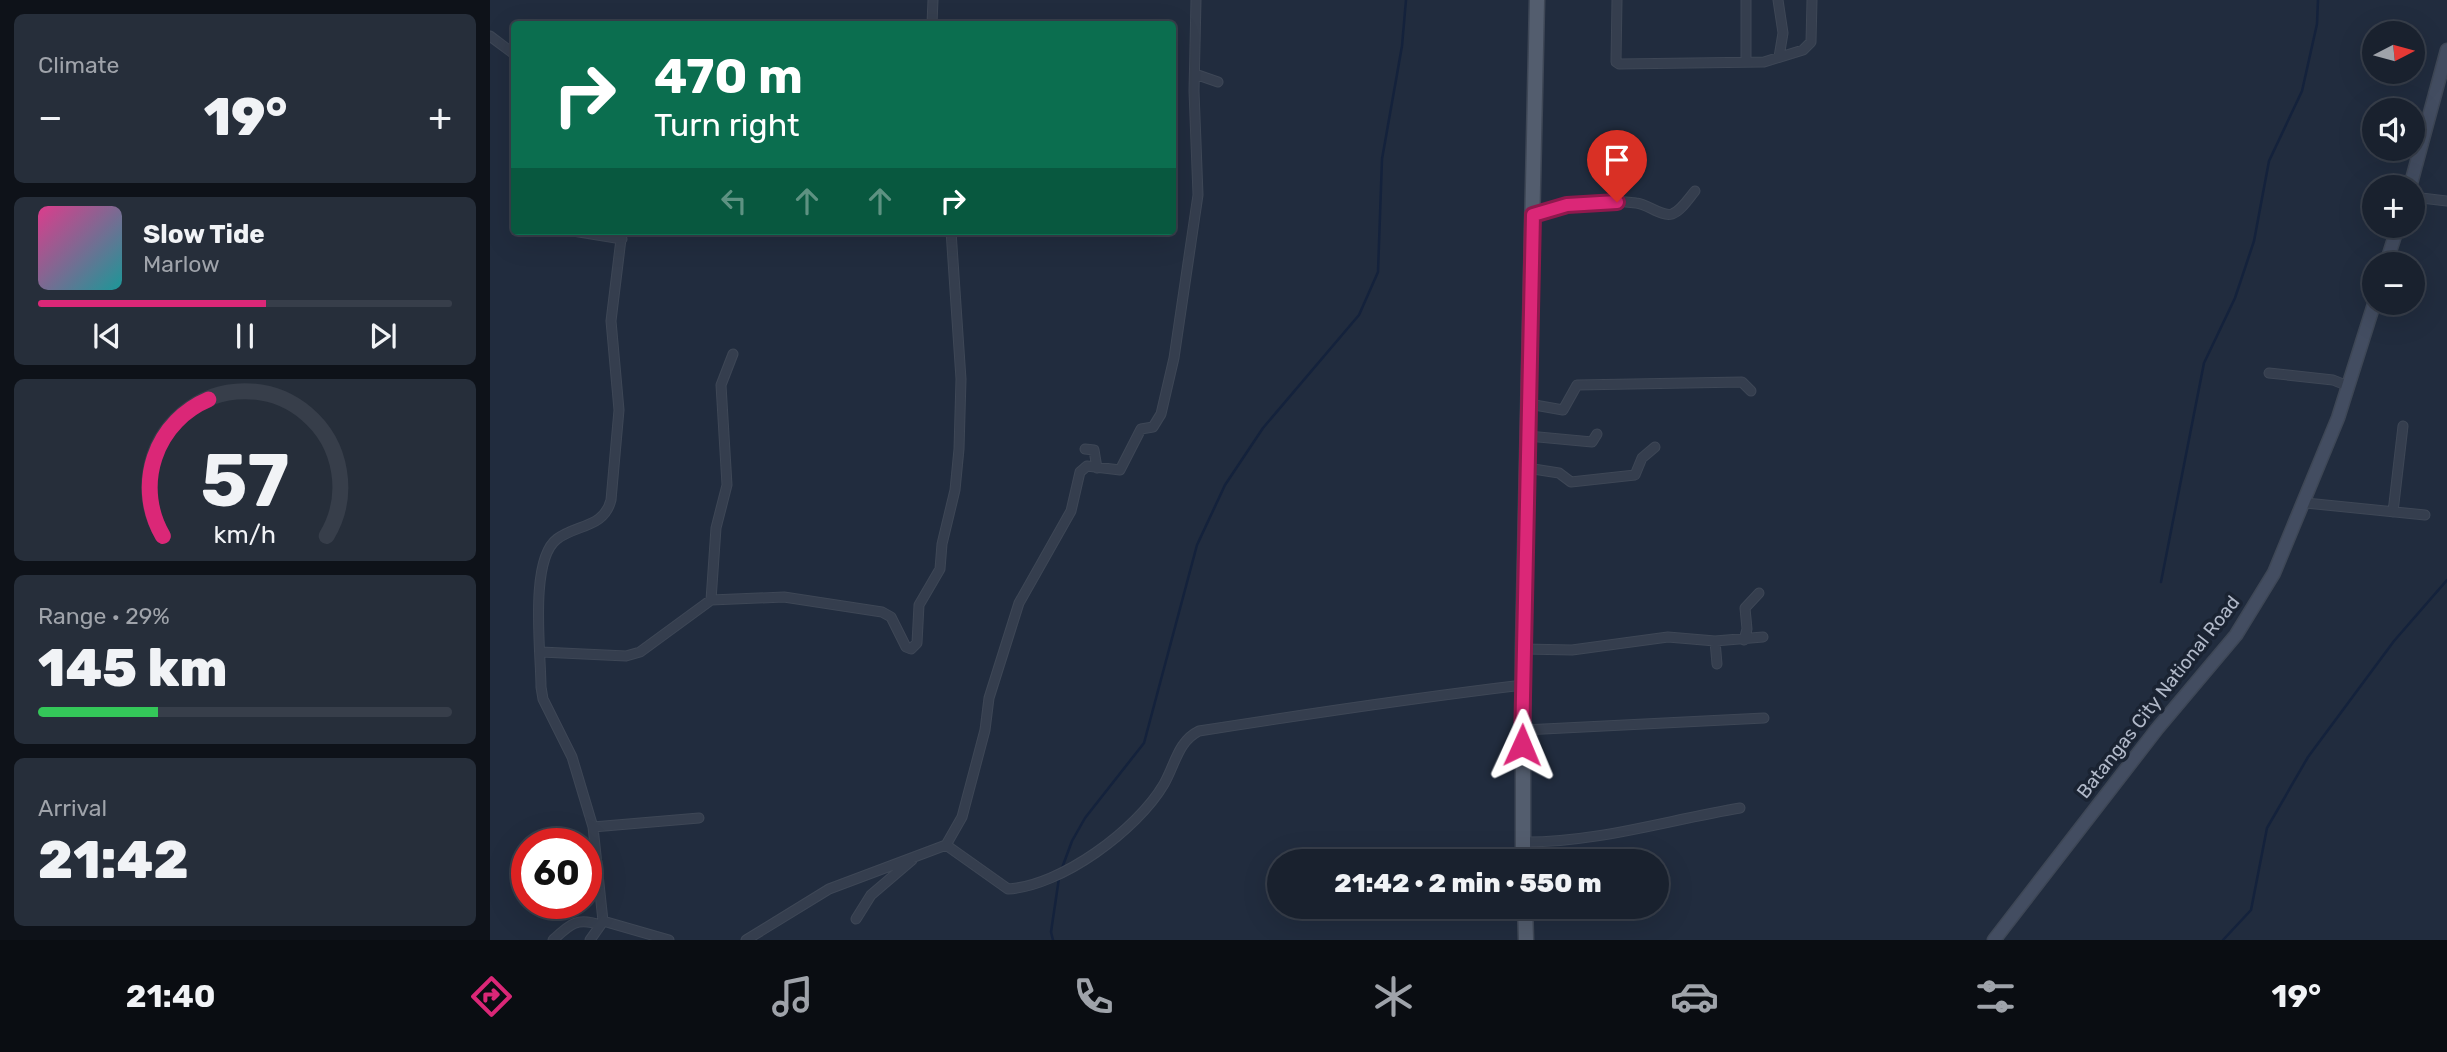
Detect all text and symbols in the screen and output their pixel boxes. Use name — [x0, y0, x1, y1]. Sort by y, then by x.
north arrow — [2362, 21, 2426, 84]
map controls — [2362, 21, 2425, 315]
text: 470 m — [654, 47, 803, 105]
icon: right — [539, 49, 630, 140]
text: Climate — [38, 51, 119, 79]
text: 19° — [204, 86, 287, 148]
text: − — [38, 94, 63, 140]
text: + — [428, 94, 452, 140]
button: sound — [2362, 98, 2425, 161]
text: Turn right — [654, 106, 799, 144]
pin — [1587, 130, 1647, 202]
icon: arrive — [1598, 141, 1636, 179]
button: + — [2362, 175, 2425, 238]
icon: left — [715, 182, 753, 220]
icon: ahead — [788, 182, 826, 220]
icon: ahead — [861, 182, 899, 220]
icon: right — [934, 182, 972, 220]
text: Slow Tide — [143, 219, 265, 250]
text: Marlow — [143, 250, 220, 278]
button: − — [2362, 252, 2425, 315]
icon: previous — [88, 317, 126, 355]
icon: pause — [226, 317, 264, 355]
icon: next — [364, 317, 402, 355]
text: 57 — [201, 438, 289, 524]
text: km/h — [214, 520, 276, 549]
street label: Batangas City National Road — [2072, 591, 2244, 803]
text: Range · 29% — [38, 602, 170, 630]
text: 145 km — [38, 637, 228, 699]
position arrow — [1485, 708, 1559, 782]
text: Arrival — [38, 794, 107, 822]
speed limit sign: 60 — [511, 828, 602, 919]
text: 21:42 — [38, 829, 189, 891]
text: 21:42 · 2 min · 550 m — [1334, 868, 1602, 899]
icon: directions — [467, 972, 516, 1021]
icon: music — [768, 972, 817, 1021]
icon: phone — [1069, 972, 1118, 1021]
icon: climate — [1369, 972, 1418, 1021]
icon: car — [1670, 972, 1719, 1021]
icon: filters — [1971, 972, 2020, 1021]
text: 21:40 — [126, 977, 216, 1015]
text: 19° — [2272, 977, 2321, 1015]

